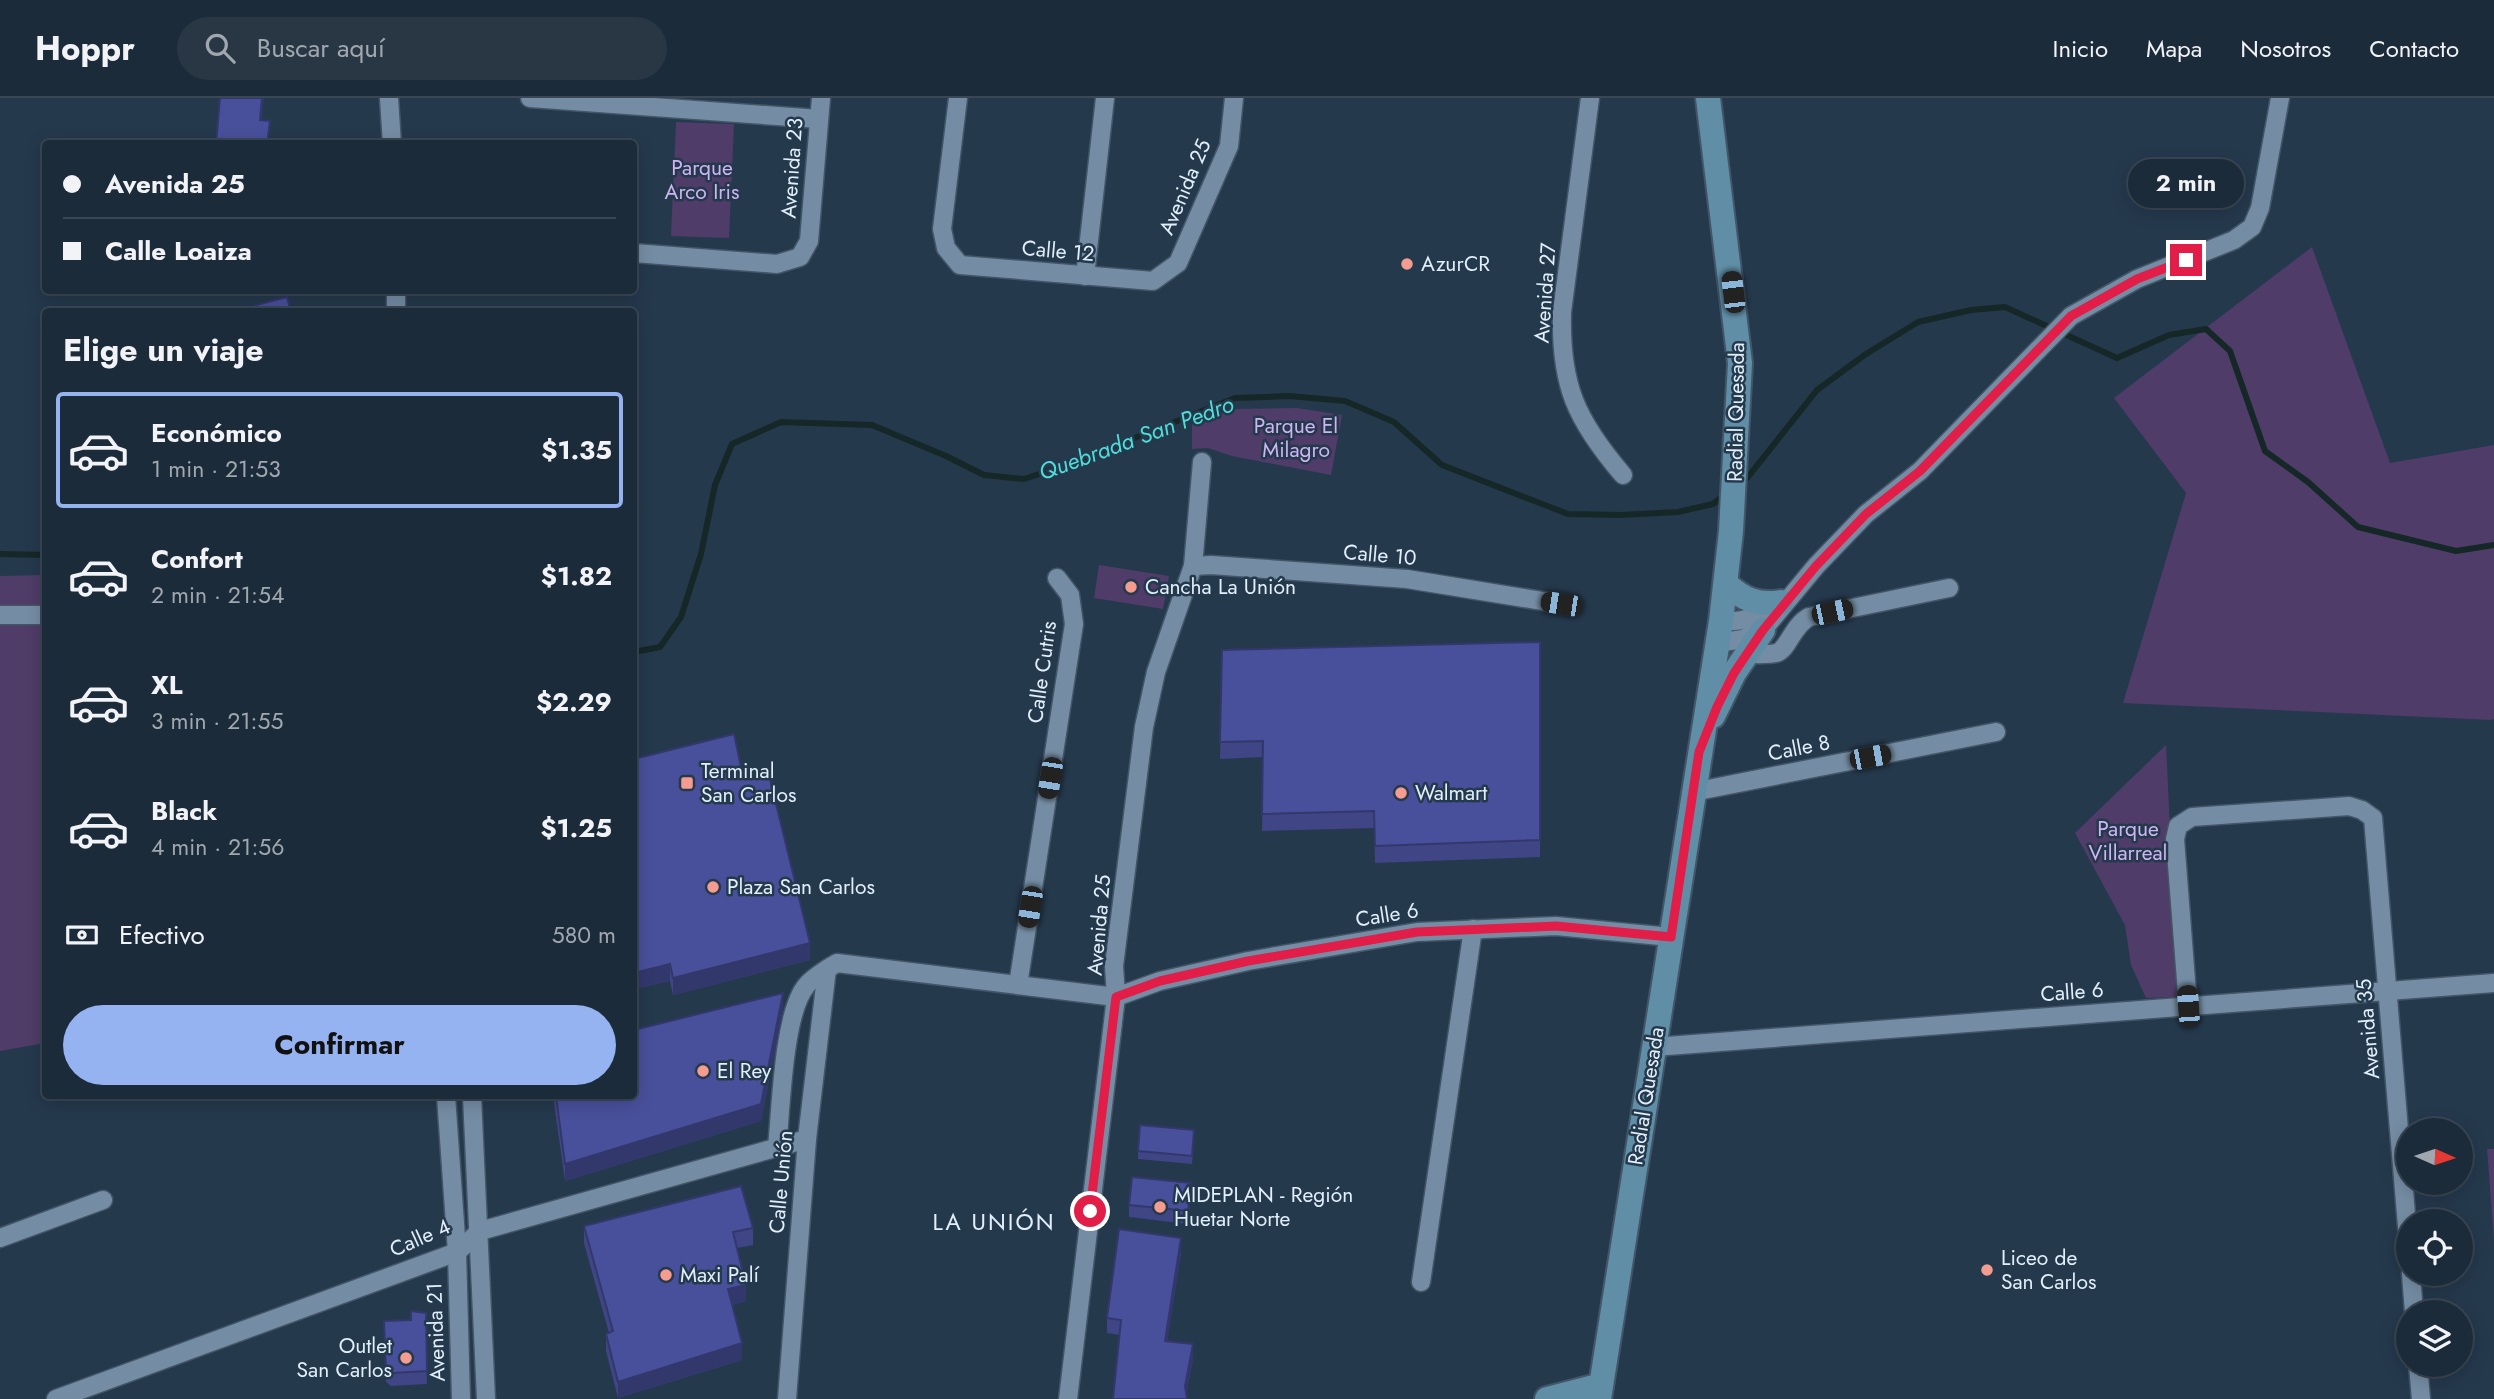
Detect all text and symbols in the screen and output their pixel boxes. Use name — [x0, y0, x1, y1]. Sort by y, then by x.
search box — [177, 17, 667, 80]
text: Hoppr — [35, 25, 135, 72]
icon: search — [201, 29, 239, 67]
text: Buscar aquí — [257, 29, 385, 67]
text: Inicio — [2053, 31, 2108, 66]
text: Mapa — [2146, 31, 2202, 66]
text: Nosotros — [2240, 31, 2331, 66]
text: Contacto — [2369, 31, 2459, 66]
street label: Avenida 23 — [774, 117, 810, 219]
street label: Avenida 25 — [1151, 135, 1219, 239]
park label: Parque Arco Iris — [665, 153, 739, 207]
callout: 2 min — [2128, 158, 2244, 208]
text: Avenida 25 — [105, 165, 245, 203]
text: 2 min — [2156, 166, 2216, 200]
text: Calle Loaiza — [105, 232, 252, 270]
street label: Calle 12 — [1020, 233, 1096, 269]
street label: Avenida 27 — [1527, 242, 1563, 344]
route end — [2170, 244, 2202, 276]
place label: AzurCR — [1421, 249, 1490, 279]
marker: AzurCR — [1399, 256, 1415, 272]
car — [1721, 270, 1746, 314]
text: Elige un viaje — [63, 327, 264, 373]
street label: Radial Quesada — [1720, 342, 1752, 482]
water label: Quebrada San Pedro — [1034, 387, 1239, 489]
park label: Parque El Milagro — [1254, 411, 1338, 465]
text: Económico — [151, 414, 282, 452]
icon: car — [67, 419, 130, 482]
text: $1.35 — [541, 431, 612, 469]
text: 1 min · 21:53 — [151, 452, 281, 486]
street label: Calle 10 — [1342, 537, 1418, 573]
text: Confort — [151, 540, 243, 578]
icon: car — [67, 545, 130, 608]
text: $1.82 — [541, 557, 612, 595]
place label: Cancha La Unión — [1145, 572, 1296, 602]
text: 2 min · 21:54 — [151, 578, 284, 612]
marker: Cancha La Unión — [1123, 579, 1139, 595]
car — [1539, 590, 1584, 618]
car — [1810, 597, 1855, 627]
street label: Calle Cutris — [1020, 619, 1064, 725]
text: XL — [151, 666, 183, 704]
icon: car — [67, 671, 130, 734]
text: $2.29 — [536, 683, 612, 721]
text: 3 min · 21:55 — [151, 704, 283, 738]
street label: Calle 8 — [1765, 727, 1833, 769]
car — [1848, 743, 1893, 771]
place label: Terminal San Carlos — [701, 756, 796, 810]
car — [1037, 756, 1064, 800]
marker: Terminal San Carlos — [679, 775, 695, 791]
place label: Walmart — [1415, 778, 1487, 808]
marker: Walmart — [1393, 785, 1409, 801]
text: Black — [151, 792, 217, 830]
icon: car — [67, 797, 130, 860]
text: $1.25 — [540, 809, 612, 847]
park label: Parque Villarreal — [2089, 814, 2167, 868]
text: 4 min · 21:56 — [151, 830, 285, 864]
place label: Plaza San Carlos — [727, 872, 875, 902]
street label: Avenida 25 — [1080, 873, 1118, 977]
marker: Plaza San Carlos — [705, 879, 721, 895]
car — [1017, 885, 1044, 929]
street label: Calle 6 — [1353, 895, 1421, 935]
icon: cash — [63, 916, 101, 954]
text: Efectivo — [119, 916, 205, 954]
text: 580 m — [552, 918, 616, 952]
street label: Calle 6 — [2039, 975, 2105, 1009]
street label: Avenida 35 — [2349, 978, 2387, 1080]
car — [2177, 984, 2200, 1028]
button: Confirmar — [63, 1005, 616, 1085]
street label: Radial Quesada — [1620, 1025, 1672, 1167]
place label: El Rey — [717, 1056, 772, 1086]
marker: El Rey — [695, 1063, 711, 1079]
north arrow — [2396, 1118, 2473, 1195]
map controls — [2396, 1118, 2473, 1377]
street label: Calle Unión — [762, 1129, 800, 1235]
place label: MIDEPLAN - Región Huetar Norte — [1174, 1180, 1353, 1234]
route start — [1074, 1195, 1106, 1227]
marker: MIDEPLAN - Región Huetar Norte — [1152, 1199, 1168, 1215]
district label: LA UNIÓN — [933, 1205, 1055, 1239]
button: locate — [2396, 1209, 2473, 1286]
street label: Calle 4 — [385, 1211, 455, 1265]
place label: Liceo de San Carlos — [2001, 1243, 2096, 1297]
place label: Maxi Palí — [680, 1260, 760, 1290]
marker: Liceo de San Carlos — [1979, 1262, 1995, 1278]
marker: Maxi Palí — [658, 1267, 674, 1283]
street label: Avenida 21 — [419, 1282, 453, 1382]
button: layers — [2396, 1300, 2473, 1377]
place label: Outlet San Carlos — [297, 1331, 392, 1385]
marker: Outlet San Carlos — [398, 1350, 414, 1366]

